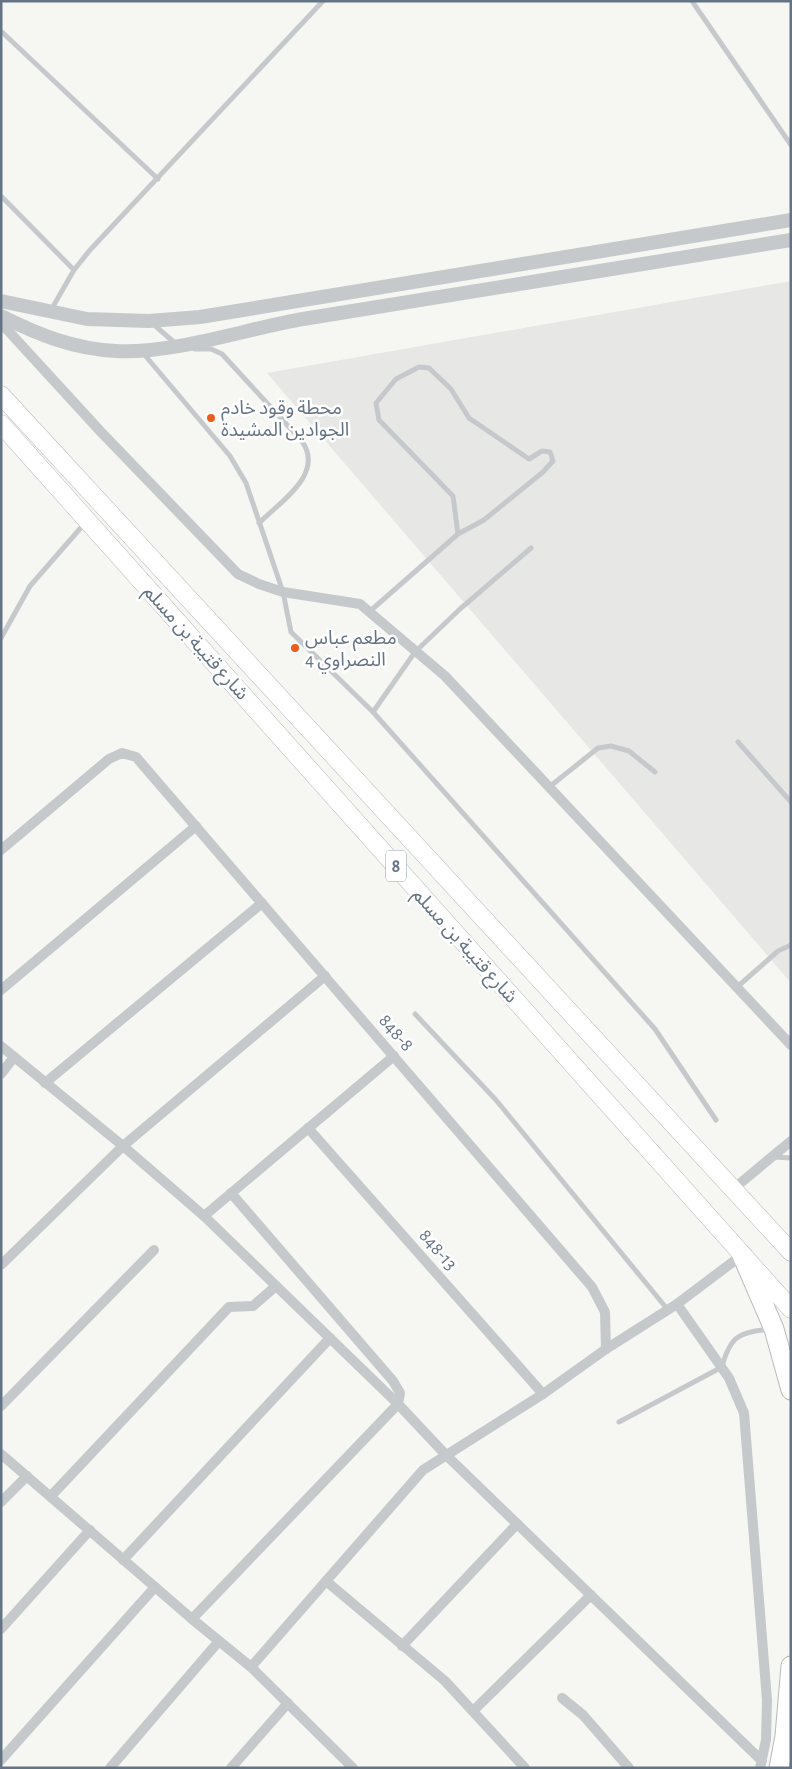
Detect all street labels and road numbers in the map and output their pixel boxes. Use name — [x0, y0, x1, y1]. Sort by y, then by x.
street label: شارع قتيبة بن مسلم — [137, 582, 252, 706]
road number: 8 — [386, 850, 406, 881]
street label: شارع قتيبة بن مسلم — [406, 885, 521, 1009]
street label: 848-8 — [375, 1011, 417, 1055]
street label: 848-13 — [415, 1226, 461, 1274]

